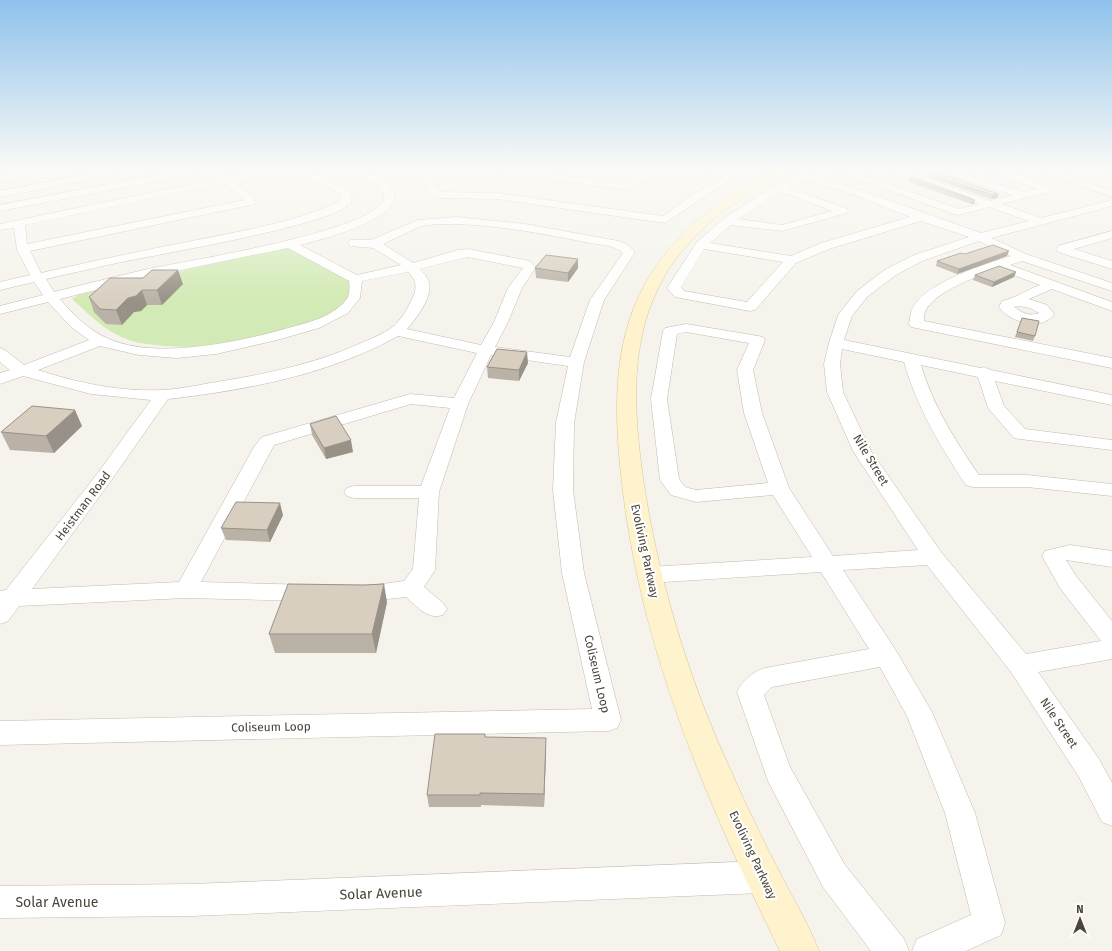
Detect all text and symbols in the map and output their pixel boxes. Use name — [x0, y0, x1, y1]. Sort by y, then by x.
street label: Nile Street — [850, 432, 892, 489]
street label: Heistman Road — [53, 469, 113, 543]
street label: Evoliving Parkway — [628, 503, 662, 600]
street label: Coliseum Loop — [581, 634, 613, 714]
street label: Nile Street — [1037, 695, 1081, 751]
street label: Coliseum Loop — [231, 719, 311, 735]
street label: Evoliving Parkway — [726, 809, 780, 902]
street label: Solar Avenue — [339, 884, 423, 903]
street label: Solar Avenue — [15, 894, 99, 911]
north arrow — [1060, 899, 1100, 939]
text: N — [1076, 903, 1084, 916]

